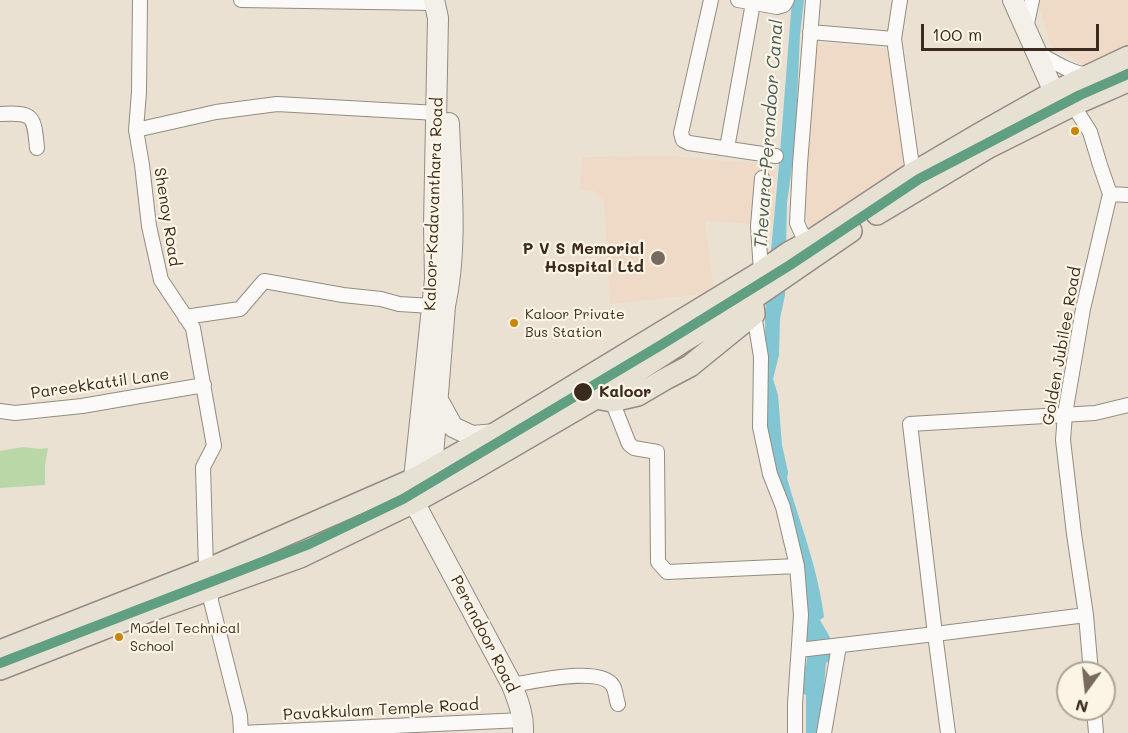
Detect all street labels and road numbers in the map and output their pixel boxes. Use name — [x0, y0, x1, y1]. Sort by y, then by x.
street label: Kaloor-Kadavanthara Road — [421, 97, 447, 311]
street label: Shenoy Road — [150, 166, 184, 268]
street label: Golden Jubilee Road — [1039, 265, 1085, 427]
street label: Pareekkattil Lane — [29, 365, 171, 403]
street label: Perandoor Road — [446, 572, 522, 696]
street label: Pavakkulam Temple Road — [283, 695, 479, 725]

